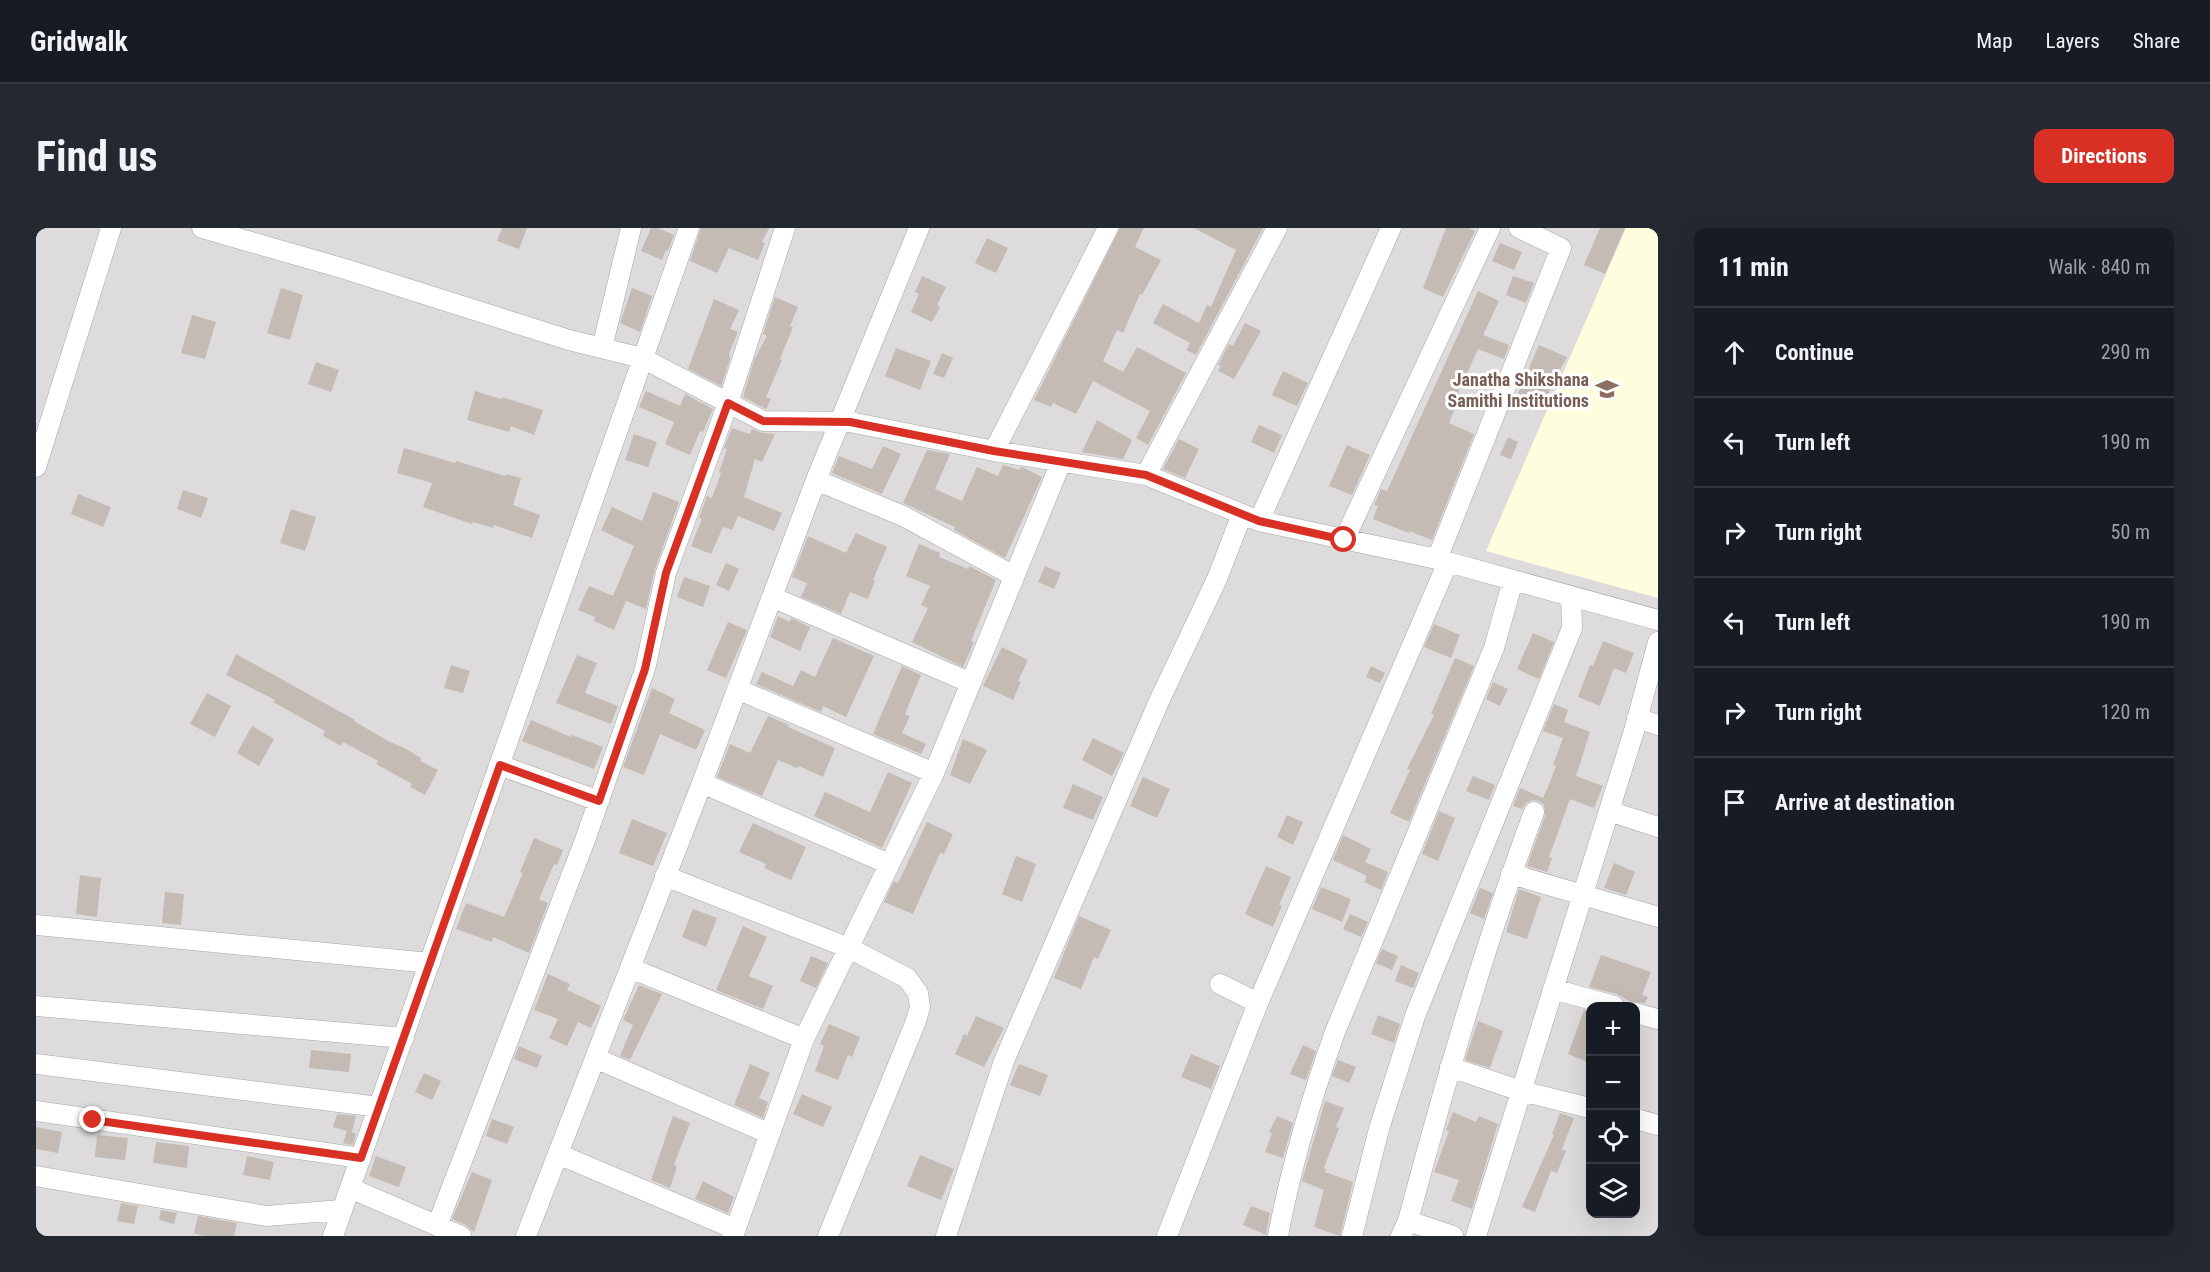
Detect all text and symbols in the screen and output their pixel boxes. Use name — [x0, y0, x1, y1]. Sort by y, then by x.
text: Gridwalk — [30, 25, 128, 58]
text: Map — [1976, 29, 2013, 53]
text: Layers — [2046, 29, 2100, 53]
text: Share — [2133, 29, 2180, 53]
button: Directions — [2034, 129, 2174, 183]
text: Find us — [36, 132, 157, 181]
text: 11 min — [1718, 252, 1789, 282]
text: Walk · 840 m — [2049, 255, 2150, 279]
icon: ahead — [1718, 336, 1751, 369]
text: Continue — [1775, 340, 1854, 365]
text: 290 m — [2101, 340, 2150, 364]
place label: Janatha Shikshana Samithi Institutions — [1447, 369, 1589, 411]
school or university icon: Janatha Shikshana Samithi Institutions — [1594, 376, 1620, 402]
icon: left — [1718, 426, 1751, 459]
text: Turn left — [1775, 430, 1850, 455]
text: 190 m — [2101, 430, 2150, 454]
icon: right — [1718, 516, 1751, 549]
text: Turn right — [1775, 520, 1862, 545]
text: 50 m — [2111, 520, 2150, 544]
route start — [1330, 526, 1356, 552]
icon: left — [1718, 606, 1751, 639]
text: Turn left — [1775, 610, 1850, 635]
text: 190 m — [2101, 610, 2150, 634]
icon: right — [1718, 696, 1751, 729]
text: Turn right — [1775, 700, 1862, 725]
text: 120 m — [2101, 700, 2150, 724]
icon: arrive — [1718, 786, 1751, 819]
text: Arrive at destination — [1775, 790, 1955, 815]
map controls — [1586, 1002, 1640, 1218]
button: + — [1586, 1002, 1640, 1056]
button: − — [1586, 1056, 1640, 1110]
route end — [79, 1106, 105, 1132]
button: locate — [1586, 1110, 1640, 1164]
button: layers — [1586, 1164, 1640, 1218]

